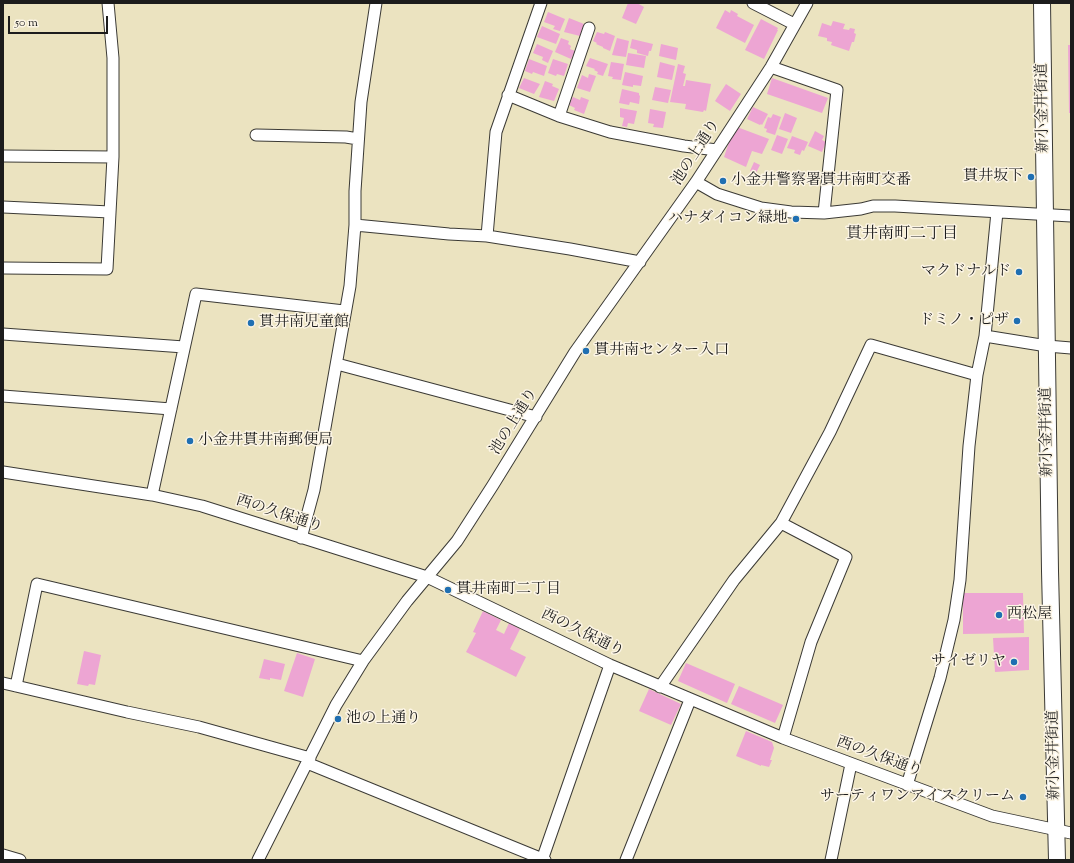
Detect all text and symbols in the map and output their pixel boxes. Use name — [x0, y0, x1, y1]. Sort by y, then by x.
scale bar — [10, 8, 110, 34]
text: 50 m — [15, 14, 38, 32]
street label: 新小金井街道 — [1034, 63, 1054, 153]
street label: 池の上通り — [669, 117, 725, 189]
place label: 貫井坂下 — [963, 168, 1023, 186]
place label: 小金井警察署貫井南町交番 — [731, 172, 911, 190]
marker: 貫井坂下 — [1026, 172, 1036, 182]
marker: 小金井警察署貫井南町交番 — [718, 176, 728, 186]
place label: ハナダイコン緑地 — [668, 210, 788, 228]
marker: ハナダイコン緑地 — [791, 214, 801, 224]
district label: 貫井南町二丁目 — [846, 225, 958, 245]
place label: マクドナルド — [921, 263, 1011, 281]
marker: マクドナルド — [1014, 267, 1024, 277]
place label: ドミノ・ピザ — [919, 312, 1009, 330]
place label: 貫井南児童館 — [259, 314, 349, 332]
marker: ドミノ・ピザ — [1012, 316, 1022, 326]
marker: 貫井南児童館 — [246, 318, 256, 328]
place label: 貫井南センター入口 — [594, 342, 729, 360]
marker: 貫井南センター入口 — [581, 346, 591, 356]
street label: 池の上通り — [487, 385, 543, 459]
street label: 新小金井街道 — [1038, 387, 1058, 477]
place label: 小金井貫井南郵便局 — [198, 432, 333, 450]
marker: 小金井貫井南郵便局 — [185, 436, 195, 446]
street label: 西の久保通り — [233, 493, 325, 537]
place label: 貫井南町二丁目 — [456, 581, 561, 599]
marker: 貫井南町二丁目 — [443, 585, 453, 595]
street label: 西の久保通り — [538, 606, 626, 662]
place label: 西松屋 — [1007, 606, 1052, 624]
marker: 西松屋 — [994, 610, 1004, 620]
place label: サイゼリヤ — [931, 653, 1006, 671]
marker: サイゼリヤ — [1009, 657, 1019, 667]
place label: 池の上通り — [346, 710, 421, 728]
street label: 新小金井街道 — [1045, 710, 1065, 800]
marker: 池の上通り — [333, 714, 343, 724]
street label: 西の久保通り — [834, 734, 924, 782]
place label: サーティワンアイスクリーム — [820, 788, 1015, 806]
marker: サーティワンアイスクリーム — [1018, 792, 1028, 802]

